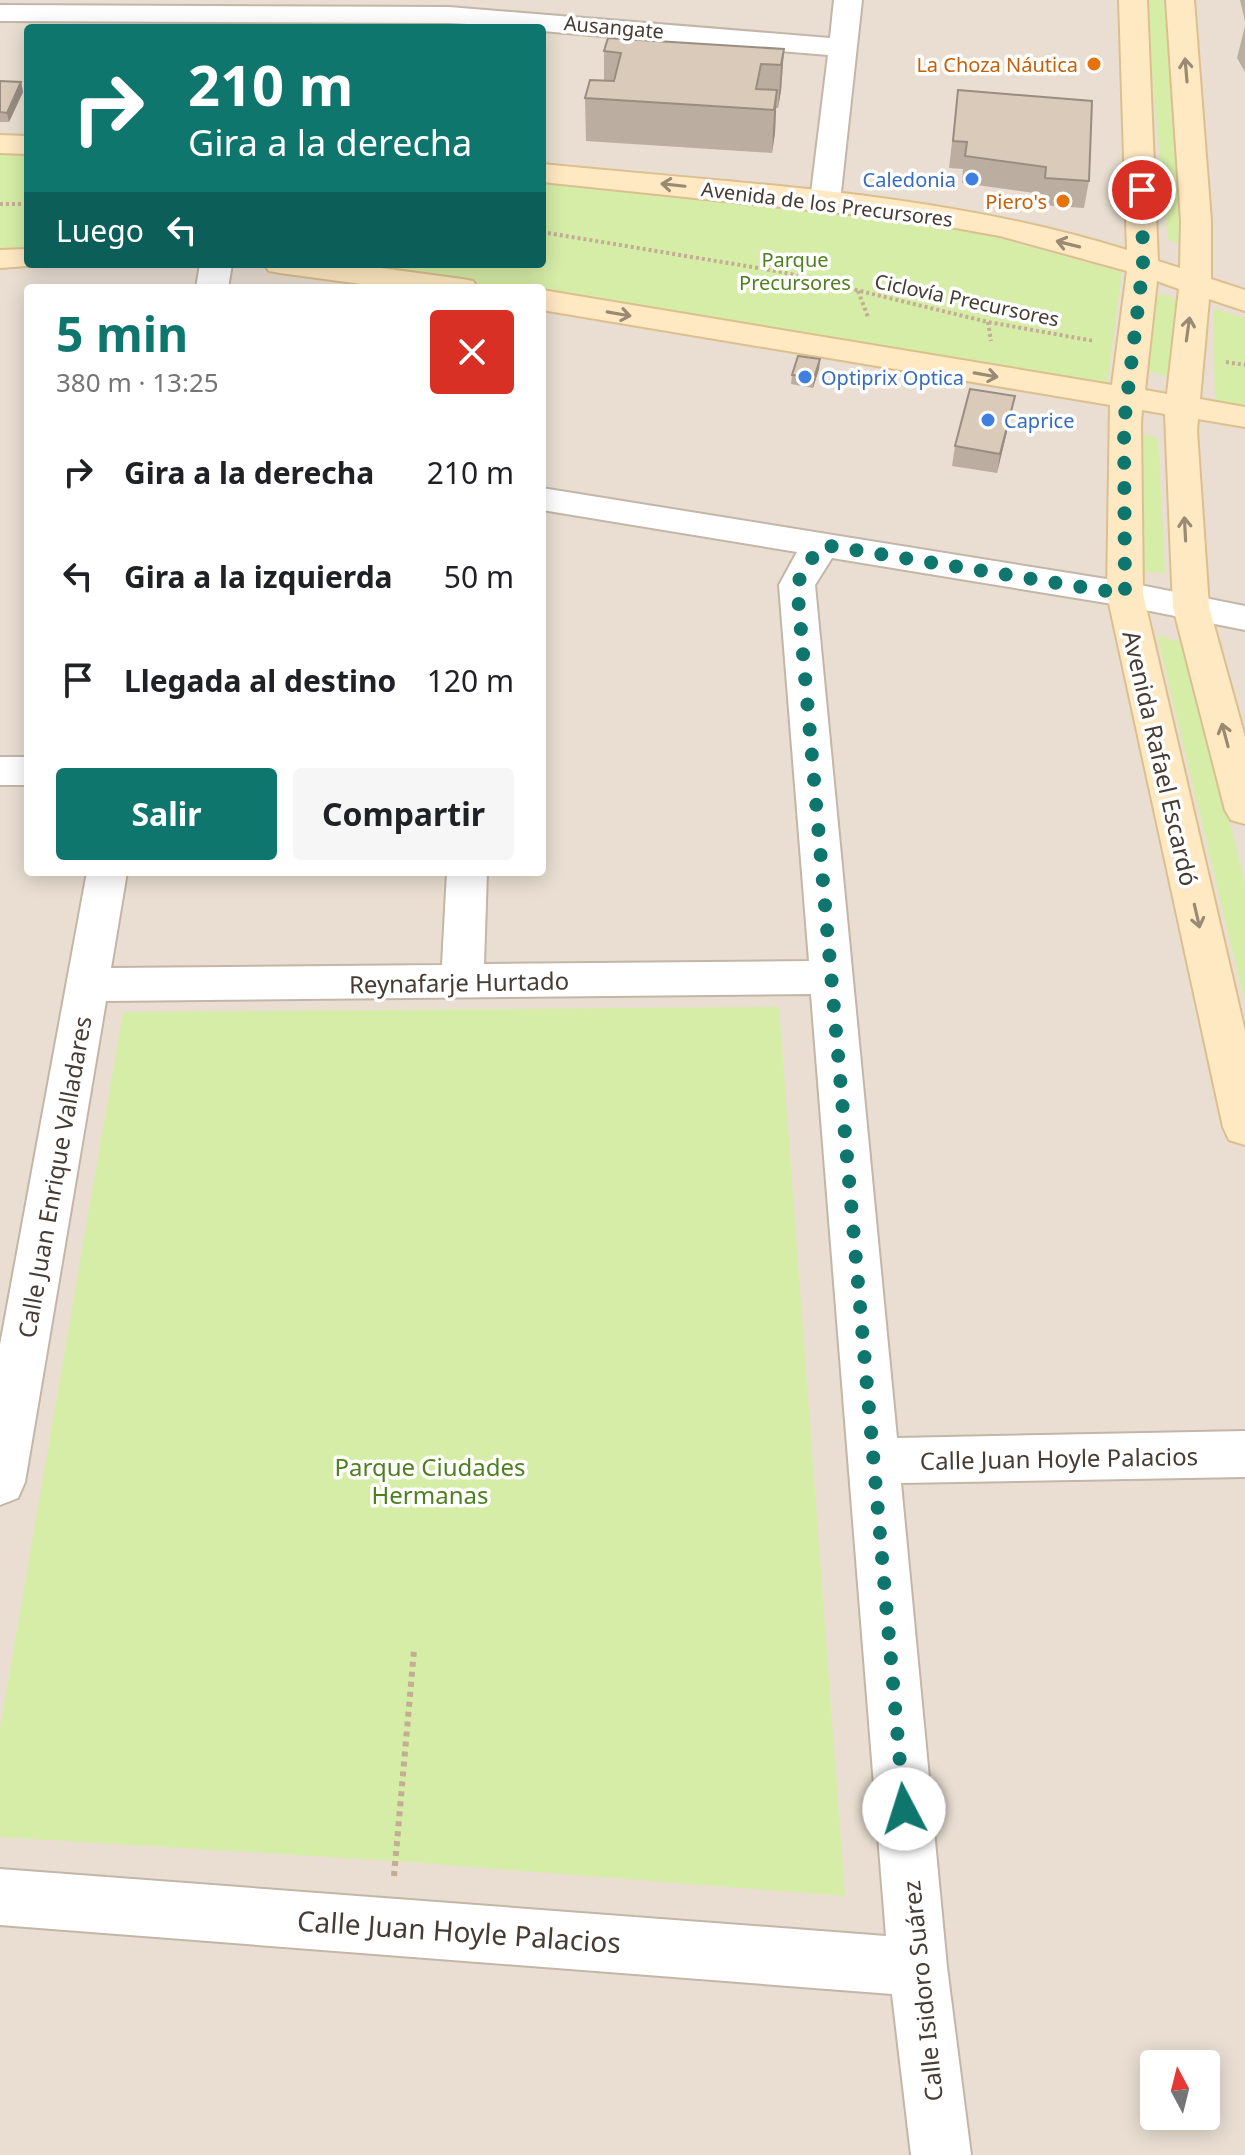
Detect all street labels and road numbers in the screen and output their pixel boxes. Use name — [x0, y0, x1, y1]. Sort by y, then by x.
street label: Ausangate — [563, 9, 665, 45]
street label: Avenida de los Precursores — [700, 175, 954, 233]
street label: Ciclovía Precursores — [872, 267, 1062, 333]
street label: Avenida Rafael Escardó — [1116, 627, 1206, 889]
street label: Reynafarje Hurtado — [349, 964, 569, 1000]
street label: Calle Juan Enrique Valladares — [9, 1013, 99, 1341]
street label: Calle Juan Hoyle Palacios — [920, 1439, 1198, 1477]
street label: Calle Isidoro Suárez — [894, 1879, 950, 2103]
street label: Calle Juan Hoyle Palacios — [296, 1901, 622, 1961]

